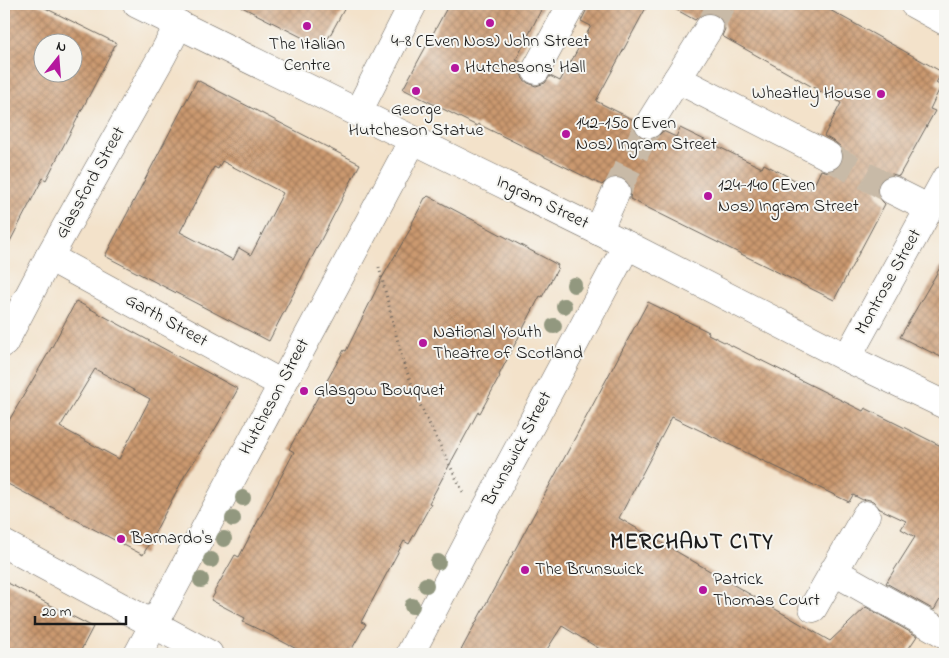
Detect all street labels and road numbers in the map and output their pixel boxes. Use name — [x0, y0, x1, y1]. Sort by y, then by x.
street label: Glassford Street — [49, 122, 133, 244]
street label: Ingram Street — [491, 169, 593, 238]
street label: Montrose Street — [849, 224, 929, 340]
street label: Garth Street — [120, 288, 212, 354]
street label: Hutcheson Street — [233, 334, 317, 460]
street label: Brunswick Street — [476, 387, 559, 512]

